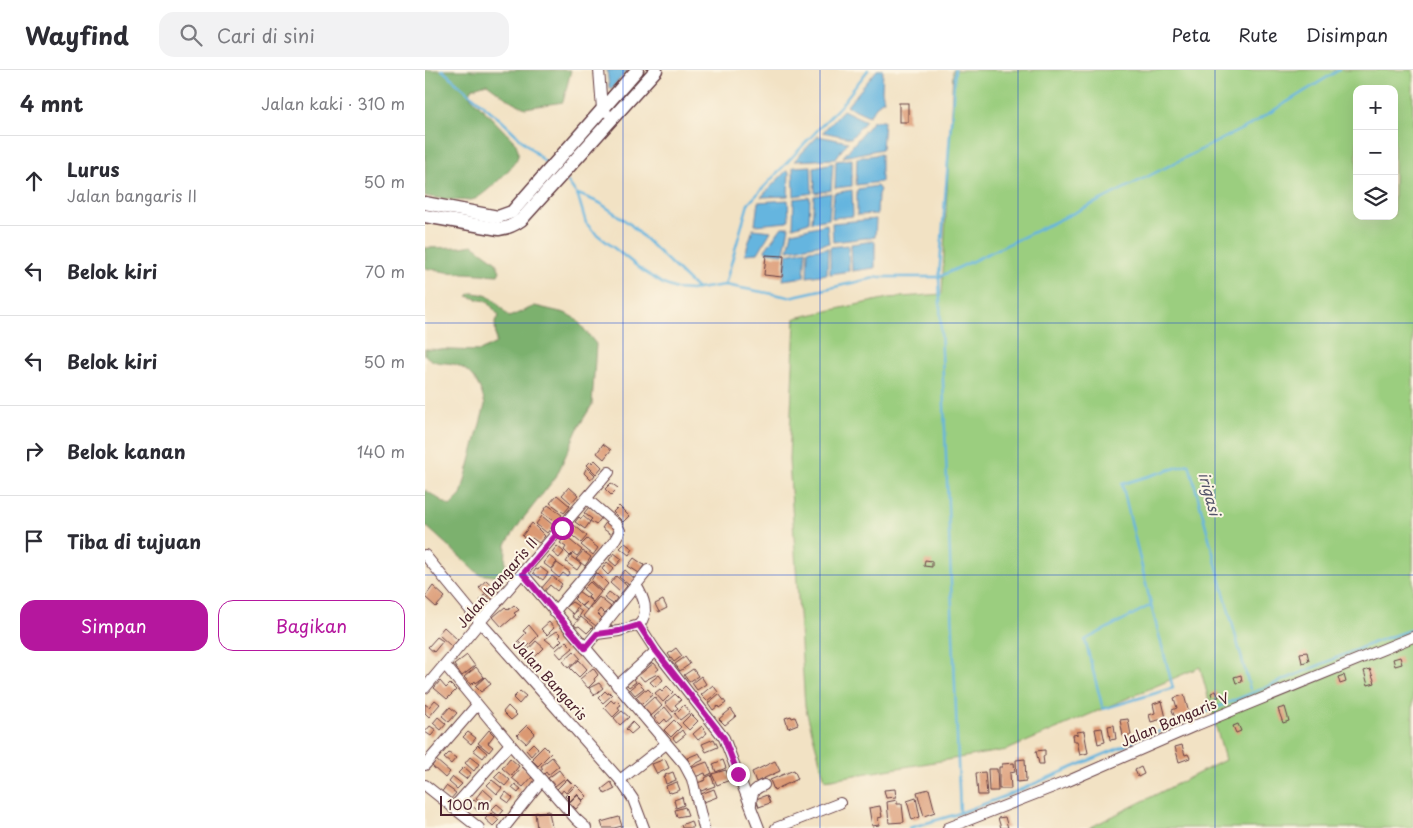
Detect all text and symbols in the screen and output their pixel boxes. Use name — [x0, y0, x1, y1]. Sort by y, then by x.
search box — [159, 12, 509, 57]
text: Wayfind — [25, 17, 129, 53]
icon: search — [177, 21, 205, 49]
text: Cari di sini — [217, 21, 315, 49]
text: Peta — [1171, 21, 1210, 48]
text: Rute — [1238, 21, 1278, 48]
text: Disimpan — [1306, 21, 1388, 48]
map controls — [1353, 85, 1398, 220]
button: + — [1353, 85, 1398, 130]
text: 4 mnt — [20, 87, 84, 119]
text: Jalan kaki · 310 m — [261, 91, 405, 115]
button: − — [1353, 130, 1398, 175]
text: Lurus — [67, 155, 120, 183]
icon: ahead — [20, 167, 48, 195]
text: 50 m — [364, 169, 405, 193]
button: layers — [1353, 175, 1398, 220]
text: Jalan bangaris II — [67, 183, 197, 207]
icon: left — [20, 257, 48, 285]
text: Belok kiri — [67, 257, 157, 285]
text: 70 m — [365, 259, 405, 283]
icon: left — [20, 347, 48, 375]
text: Belok kiri — [67, 347, 157, 375]
text: 50 m — [364, 349, 405, 373]
icon: right — [20, 437, 48, 465]
text: Belok kanan — [67, 437, 186, 465]
text: 140 m — [357, 439, 405, 463]
water label: irigasi — [1194, 469, 1228, 521]
route start — [551, 517, 574, 540]
icon: arrive — [20, 527, 48, 555]
text: Tiba di tujuan — [67, 527, 201, 555]
street label: Jalan bangaris II — [451, 533, 542, 632]
button: Simpan — [20, 600, 208, 651]
button: Bagikan — [218, 600, 405, 651]
street label: Jalan Bangaris — [508, 635, 592, 725]
street label: Jalan Bangaris V — [1117, 687, 1233, 752]
route end — [727, 763, 750, 786]
scale bar — [440, 793, 570, 816]
text: 100 m — [447, 794, 490, 815]

